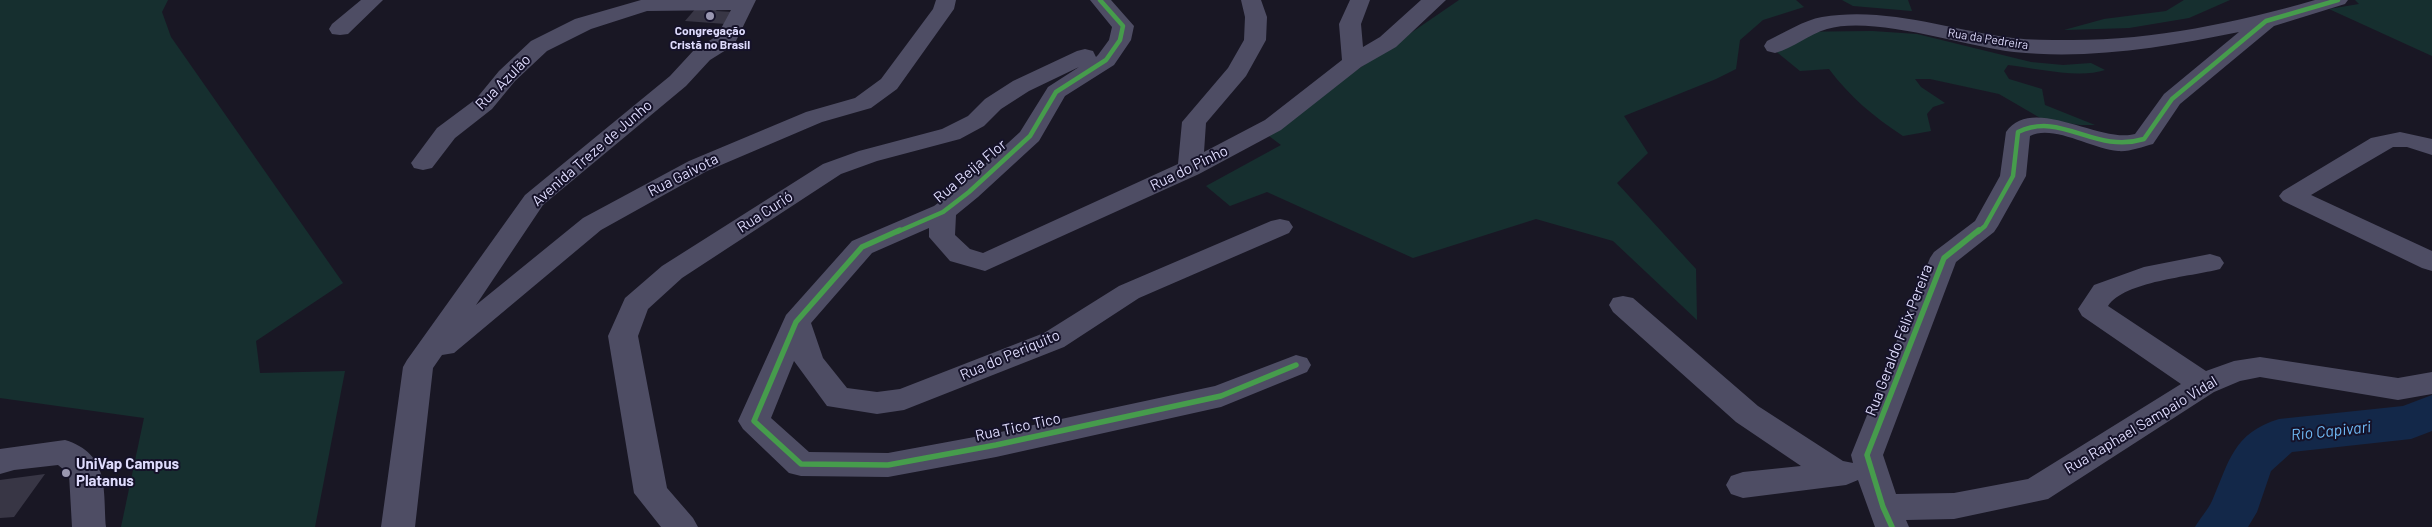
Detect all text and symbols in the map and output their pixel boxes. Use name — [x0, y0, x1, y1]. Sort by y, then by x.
marker: Congregação Cristã no Brasil — [704, 10, 716, 22]
place label: Congregação Cristã no Brasil — [670, 24, 750, 52]
street label: Rua da Pedreira — [1947, 26, 2029, 52]
street label: Rua Azulão — [472, 51, 534, 113]
street label: Avenida Treze de Junho — [528, 96, 656, 210]
street label: Rua Beija Flor — [930, 135, 1010, 207]
street label: Rua do Pinho — [1147, 141, 1231, 195]
street label: Rua Gaivota — [645, 150, 721, 200]
street label: Rua Curió — [734, 187, 796, 237]
street label: Rua Geraldo Félix Pereira — [1862, 262, 1936, 418]
street label: Rua do Periquito — [957, 326, 1063, 384]
street label: Rua Raphael Sampaio Vidal — [2061, 372, 2221, 478]
street label: Rua Tico Tico — [974, 409, 1062, 445]
water label: Rio Capivari — [2290, 417, 2372, 445]
place label: UniVap Campus Platanus — [76, 455, 179, 490]
marker: UniVap Campus Platanus — [60, 467, 72, 479]

